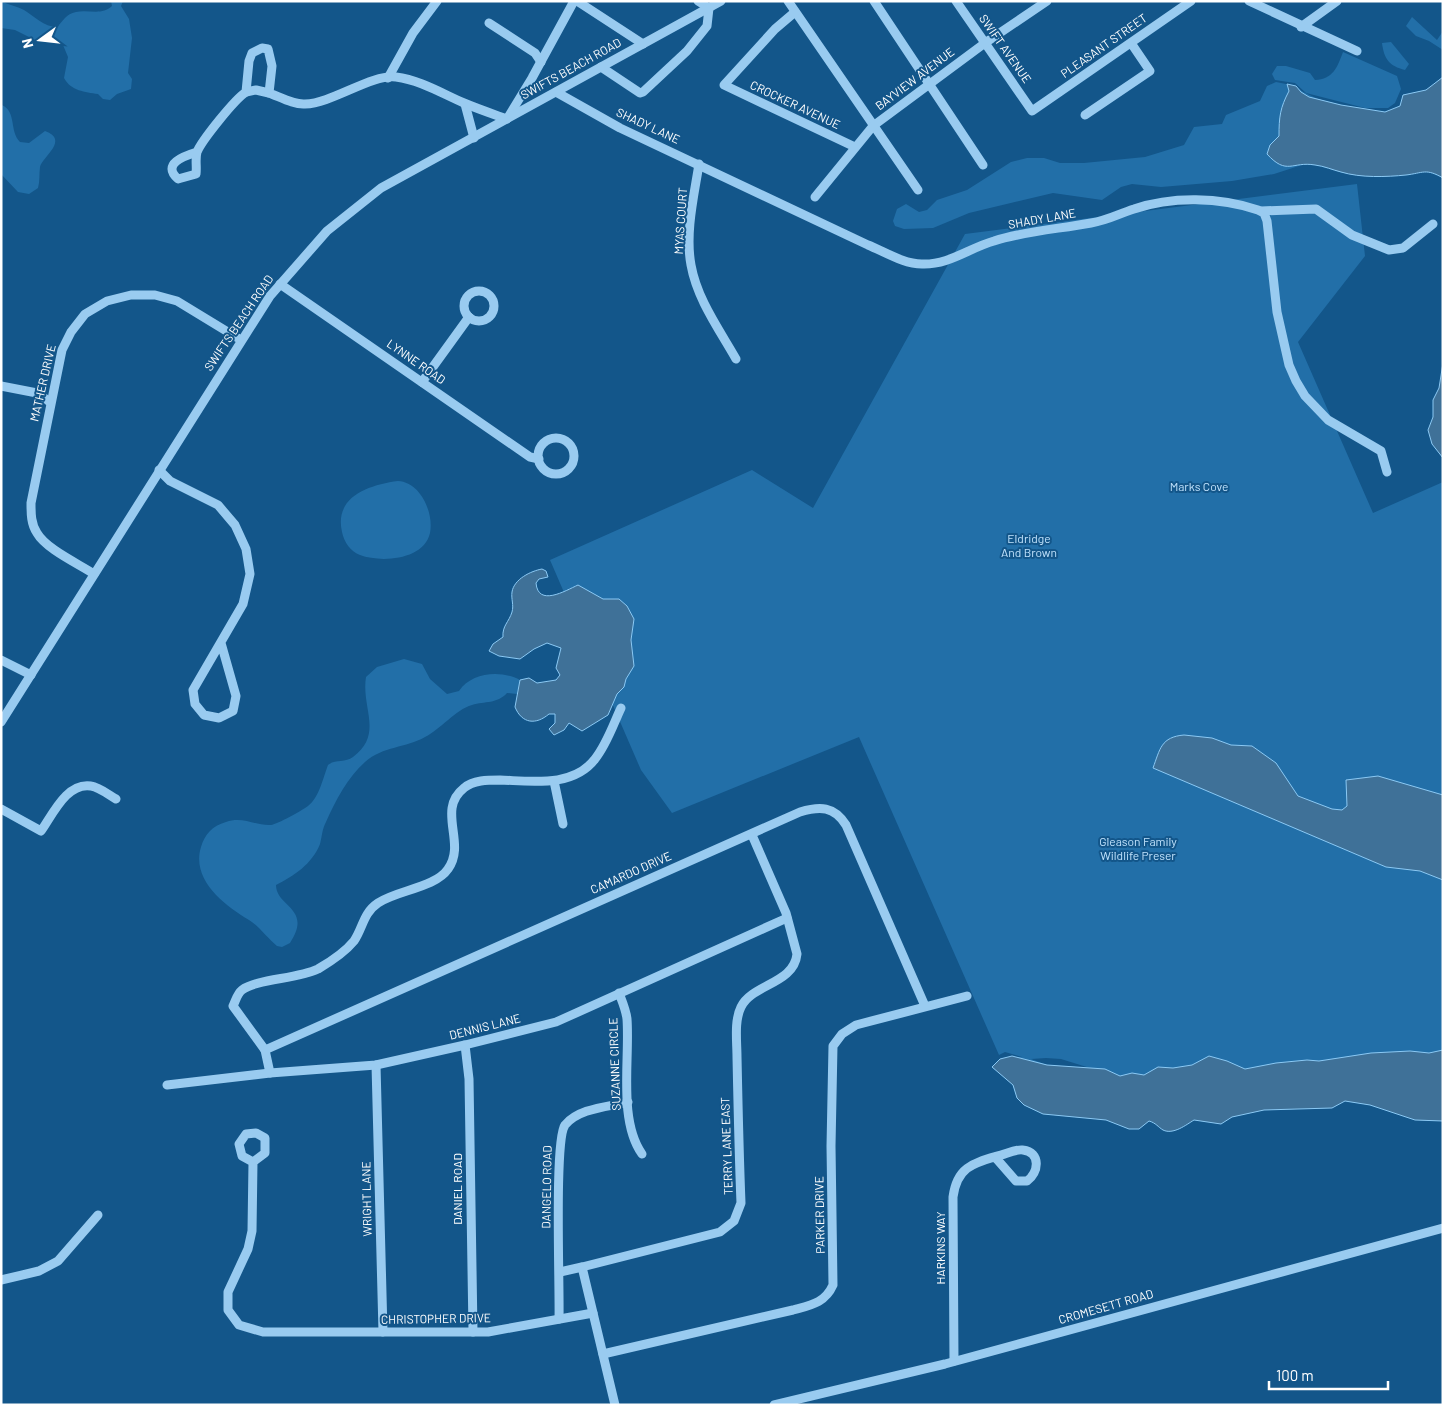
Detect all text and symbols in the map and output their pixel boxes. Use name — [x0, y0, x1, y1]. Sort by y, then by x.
street label: PLEASANT STREET — [1058, 10, 1149, 80]
street label: SWIFT AVENUE — [977, 11, 1035, 85]
north arrow — [15, 15, 65, 65]
street label: SWIFTS BEACH ROAD — [518, 35, 623, 102]
text: N — [18, 37, 36, 50]
street label: BAYVIEW AVENUE — [872, 44, 957, 112]
street label: CROCKER AVENUE — [748, 77, 843, 131]
street label: SHADY LANE — [614, 104, 682, 146]
street label: MYAS COURT — [671, 187, 689, 255]
street label: SHADY LANE — [1007, 205, 1077, 231]
street label: SWIFTS BEACH ROAD — [201, 272, 275, 373]
street label: LYNNE ROAD — [385, 336, 449, 386]
street label: MATHER DRIVE — [26, 343, 58, 423]
park label: Marks Cove — [1170, 479, 1228, 493]
park label: Eldridge And Brown — [1001, 531, 1057, 559]
park label: Gleason Family Wildlife Preser — [1099, 834, 1177, 862]
street label: CAMARDO DRIVE — [588, 848, 673, 896]
street label: DENNIS LANE — [448, 1010, 522, 1042]
street label: SUZANNE CIRCLE — [605, 1017, 623, 1111]
street label: TERRY LANE EAST — [717, 1097, 735, 1195]
street label: DANGELO ROAD — [538, 1145, 554, 1229]
street label: DANIEL ROAD — [450, 1153, 464, 1225]
street label: WRIGHT LANE — [358, 1161, 374, 1237]
street label: PARKER DRIVE — [811, 1176, 827, 1254]
street label: HARKINS WAY — [933, 1211, 947, 1285]
street label: CROMESETT ROAD — [1057, 1286, 1155, 1326]
street label: CHRISTOPHER DRIVE — [381, 1310, 491, 1326]
scale bar — [1269, 1358, 1388, 1390]
text: 100 m — [1276, 1366, 1314, 1384]

